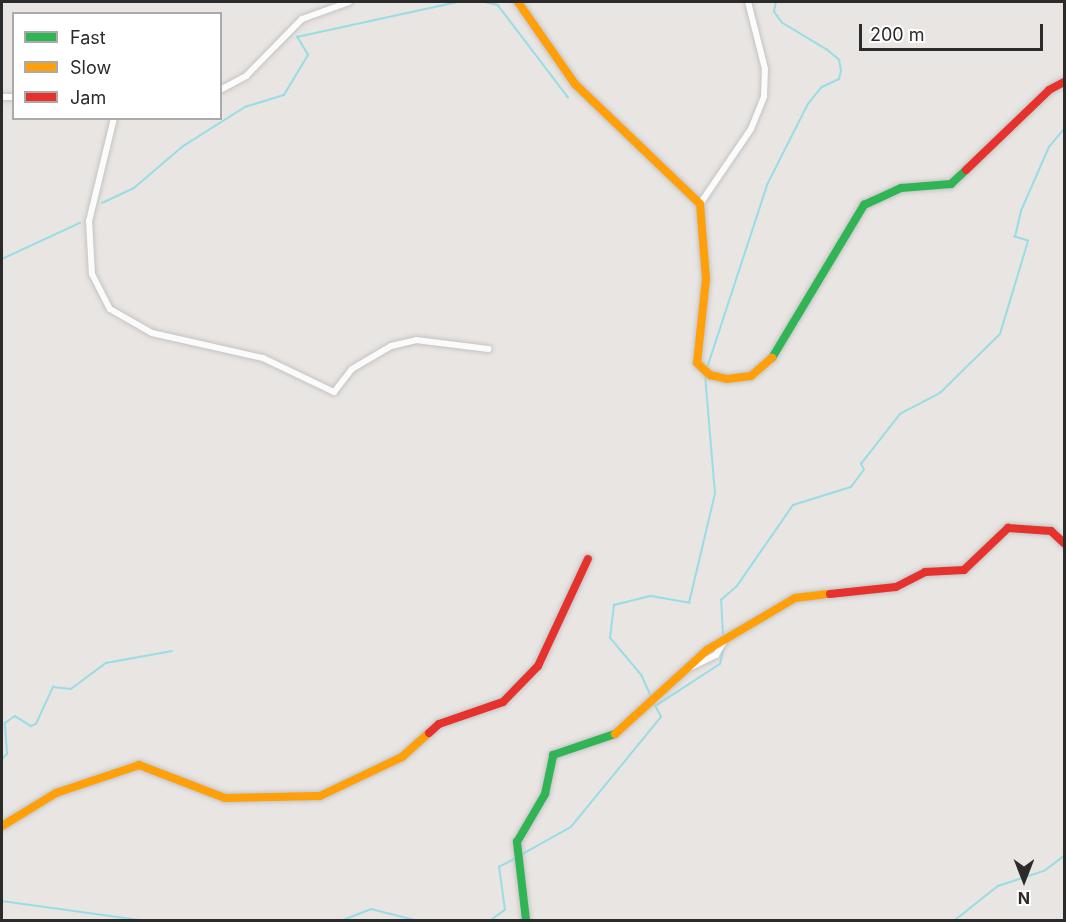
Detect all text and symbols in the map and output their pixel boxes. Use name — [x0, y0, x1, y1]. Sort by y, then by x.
legend — [12, 12, 222, 120]
scale bar — [862, 12, 1046, 50]
text: 200 m — [870, 24, 925, 45]
text: Fast — [70, 27, 106, 48]
text: Slow — [70, 57, 111, 78]
text: Jam — [70, 87, 106, 108]
north arrow — [994, 850, 1054, 910]
text: N — [1018, 888, 1030, 908]

